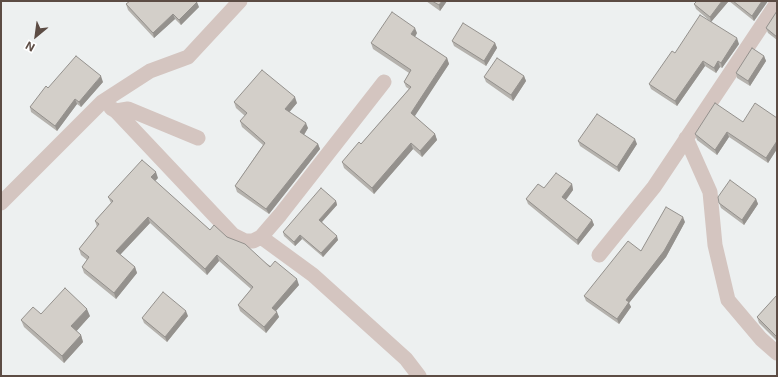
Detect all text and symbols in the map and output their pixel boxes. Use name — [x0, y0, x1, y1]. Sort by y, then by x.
north arrow — [16, 16, 56, 56]
text: N — [23, 38, 37, 55]

